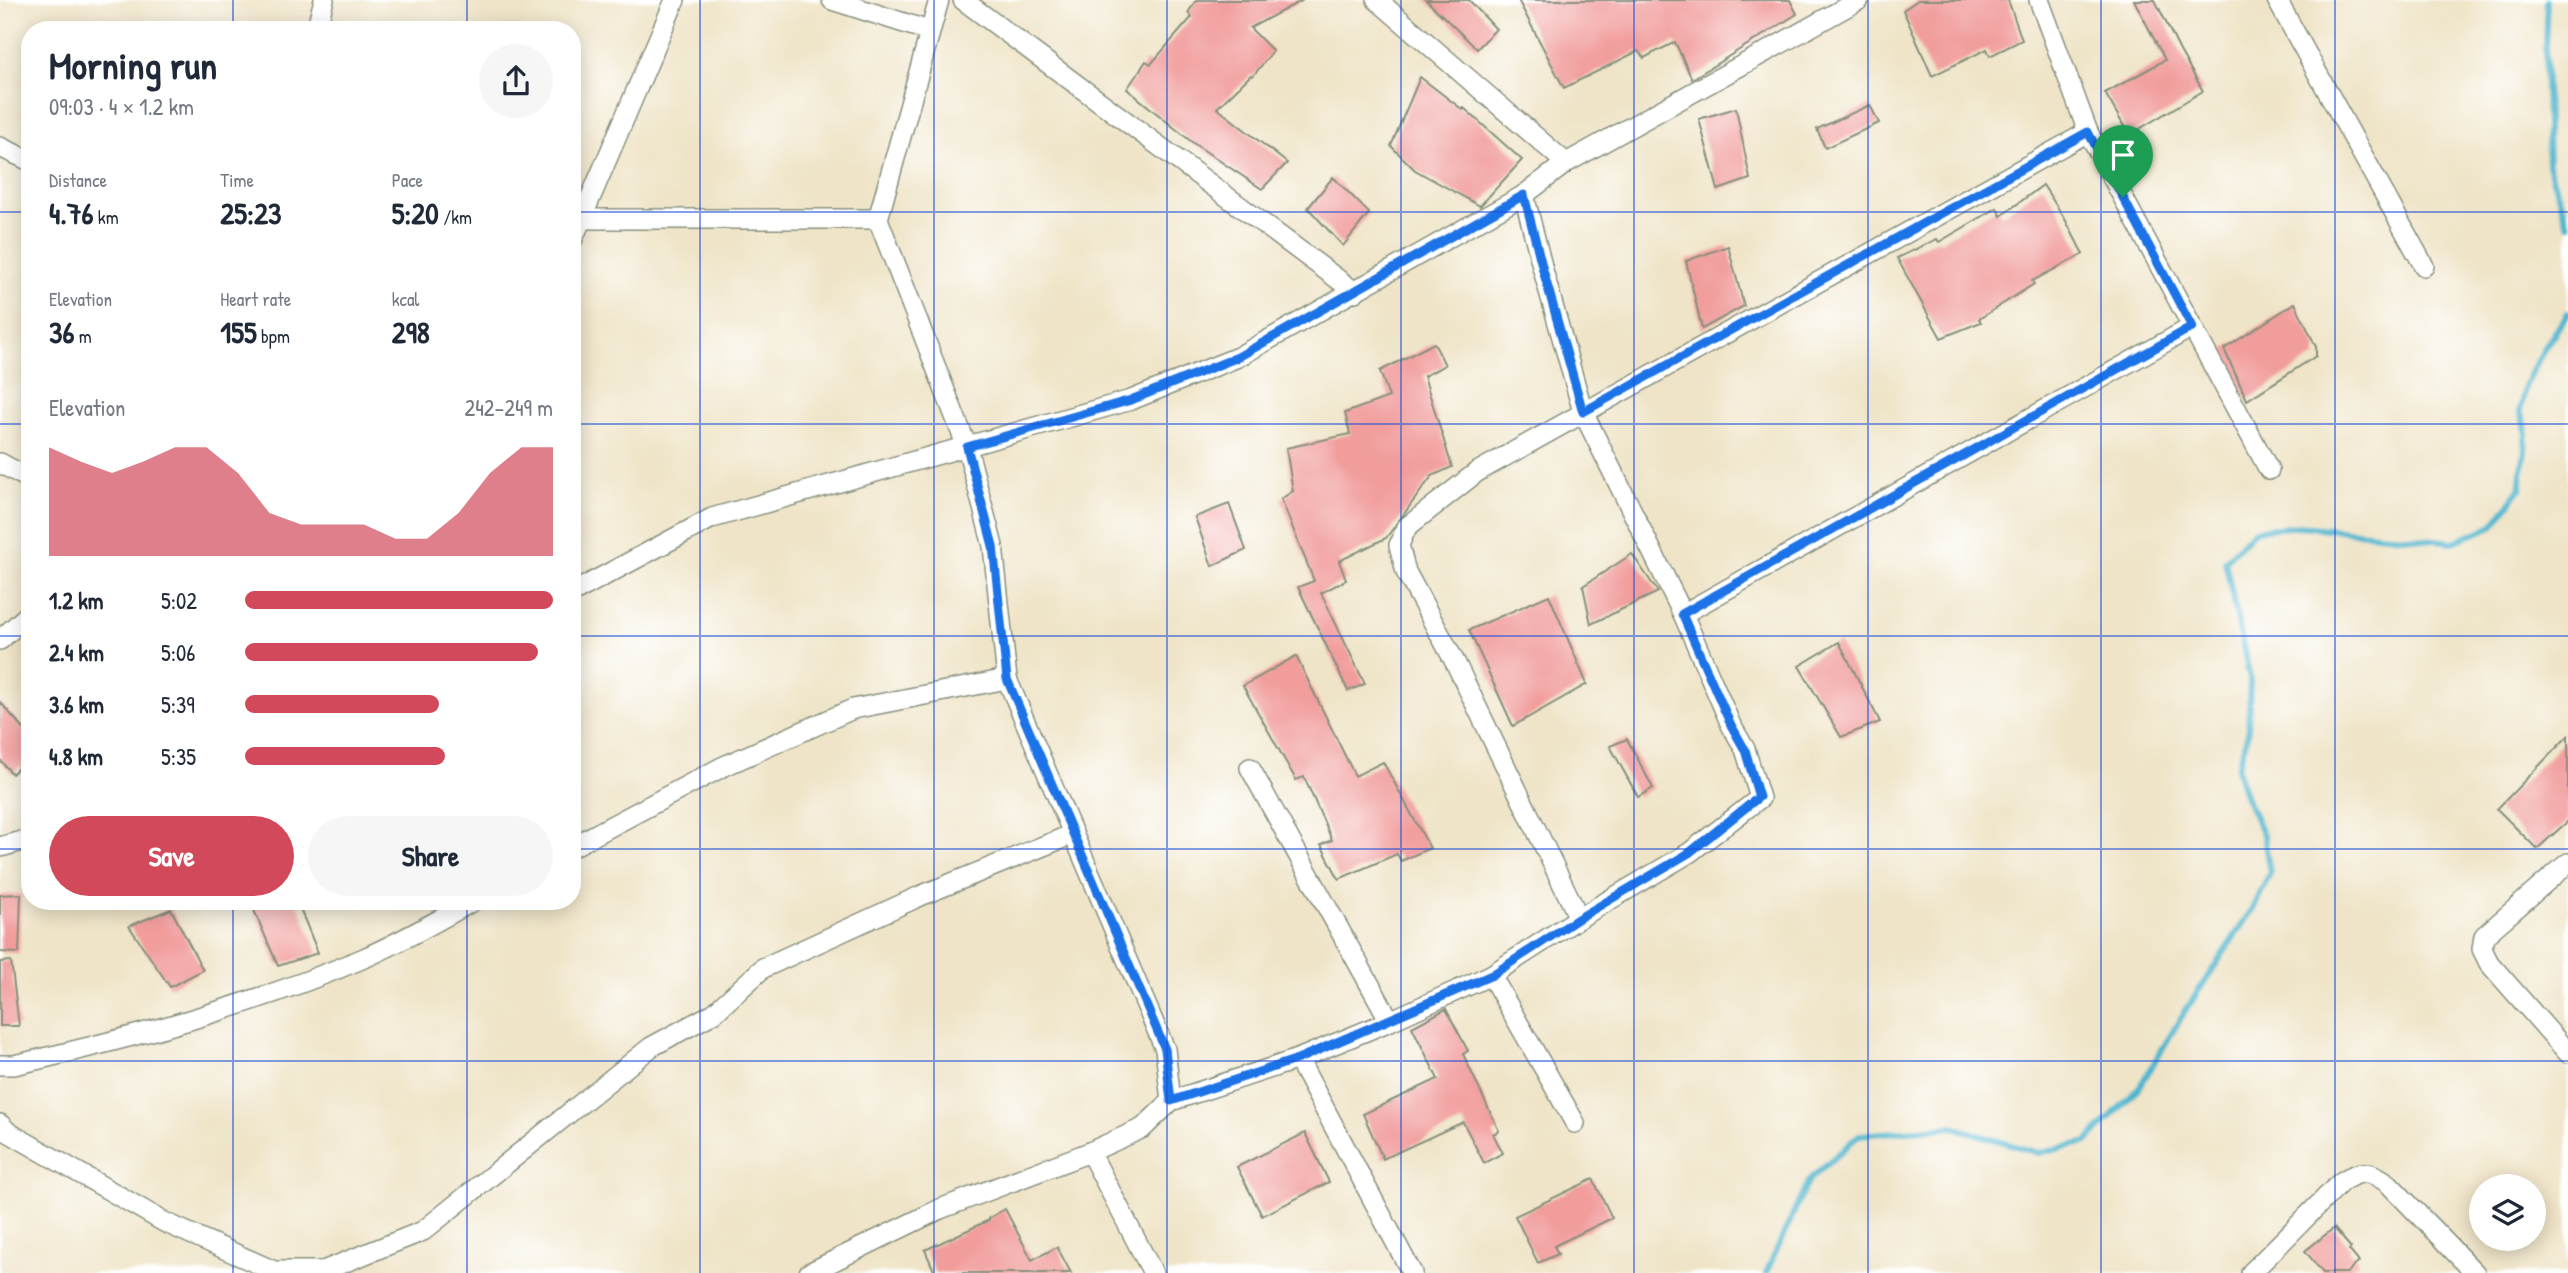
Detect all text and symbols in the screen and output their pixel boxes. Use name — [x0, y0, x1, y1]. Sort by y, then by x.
text: Morning run — [49, 39, 217, 91]
button: share — [479, 44, 553, 118]
text: 09:03 · 4 × 1.2 km — [49, 91, 194, 122]
pin — [2093, 125, 2153, 197]
icon: arrive — [2104, 136, 2142, 174]
text: Distance — [49, 167, 107, 193]
text: Time — [220, 167, 254, 193]
text: Pace — [392, 167, 423, 193]
text: 4.76 — [49, 193, 94, 233]
text: 25:23 — [220, 193, 282, 233]
text: 5:20 — [392, 193, 439, 233]
text: km — [94, 204, 119, 230]
text: /km — [439, 204, 472, 230]
text: Elevation — [49, 286, 112, 312]
text: Heart rate — [220, 286, 291, 312]
text: kcal — [392, 286, 419, 312]
text: 36 — [49, 312, 74, 352]
text: 155 — [220, 312, 257, 352]
text: 298 — [392, 312, 430, 352]
text: m — [74, 323, 92, 349]
text: bpm — [257, 323, 290, 349]
text: Elevation — [49, 392, 125, 423]
text: 242–249 m — [464, 392, 553, 423]
text: 1.2 km — [49, 585, 104, 616]
text: 5:02 — [161, 585, 197, 616]
text: 2.4 km — [49, 637, 104, 668]
text: 5:06 — [161, 637, 196, 668]
text: 3.6 km — [49, 689, 104, 720]
text: 5:39 — [161, 689, 195, 720]
text: 4.8 km — [49, 741, 103, 772]
text: 5:35 — [161, 741, 196, 772]
button: Save — [49, 816, 294, 896]
button: Share — [308, 816, 553, 896]
map controls — [2469, 1174, 2546, 1251]
button: layers — [2469, 1174, 2546, 1251]

